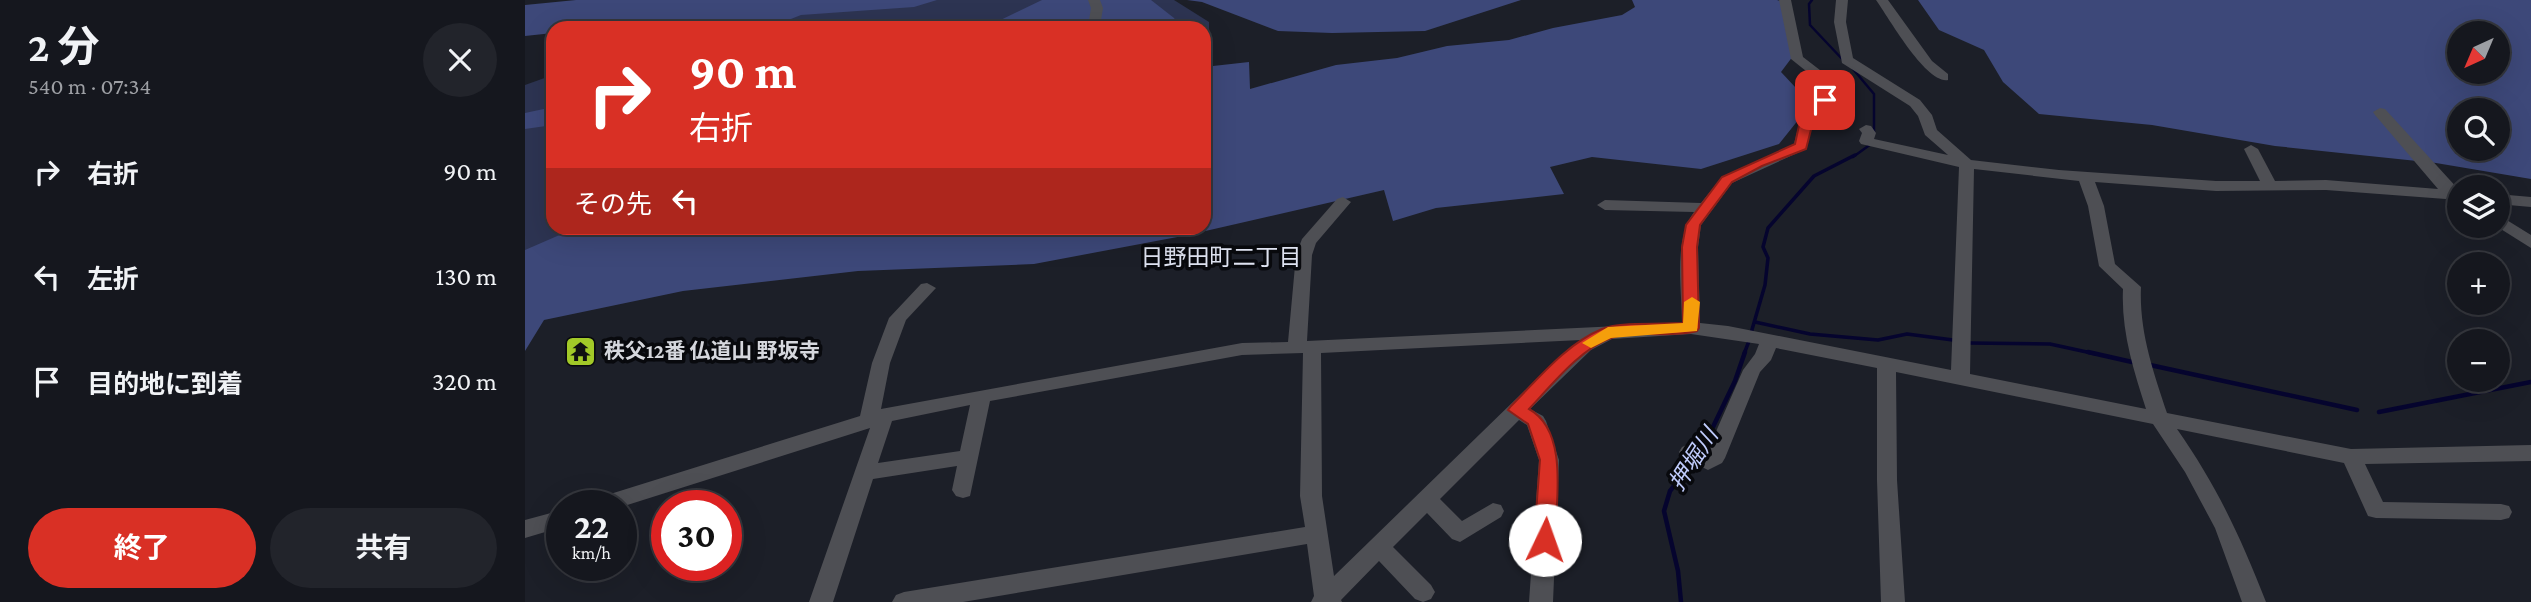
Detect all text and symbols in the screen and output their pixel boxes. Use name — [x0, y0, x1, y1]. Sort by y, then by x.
north arrow — [2447, 21, 2509, 84]
map controls — [2447, 21, 2510, 392]
text: 2 分 — [28, 23, 100, 70]
button: close — [423, 23, 497, 97]
text: 90 m — [689, 44, 796, 99]
icon: right — [574, 49, 665, 140]
pin — [1795, 70, 1855, 130]
text: 540 m · 07:34 — [28, 73, 151, 99]
icon: arrive — [1806, 81, 1844, 119]
button: search — [2447, 98, 2510, 161]
text: 右折 — [689, 110, 753, 146]
icon: right — [28, 153, 66, 191]
text: 90 m — [443, 157, 497, 186]
text: 右折 — [87, 160, 139, 189]
button: layers — [2447, 175, 2510, 238]
icon: left — [666, 182, 704, 220]
text: その先 — [574, 190, 652, 219]
district label: 日野田町二丁目 — [1141, 244, 1302, 270]
button: + — [2447, 252, 2510, 315]
icon: left — [28, 258, 66, 296]
text: 130 m — [436, 262, 497, 291]
text: 左折 — [87, 265, 139, 294]
button: − — [2447, 329, 2510, 392]
temple icon: 秩父12番 仏道山 野坂寺 — [564, 334, 598, 368]
place label: 秩父12番 仏道山 野坂寺 — [604, 339, 820, 363]
icon: arrive — [28, 363, 66, 401]
text: 320 m — [432, 367, 497, 396]
text: 目的地に到着 — [87, 370, 243, 399]
water label: 押堀川 — [1663, 420, 1724, 495]
speed limit sign: 30 — [651, 490, 742, 581]
position arrow — [1508, 503, 1582, 577]
text: 22 — [574, 507, 609, 546]
button: 終了 — [28, 508, 256, 588]
button: 共有 — [270, 508, 497, 588]
text: km/h — [572, 543, 611, 563]

